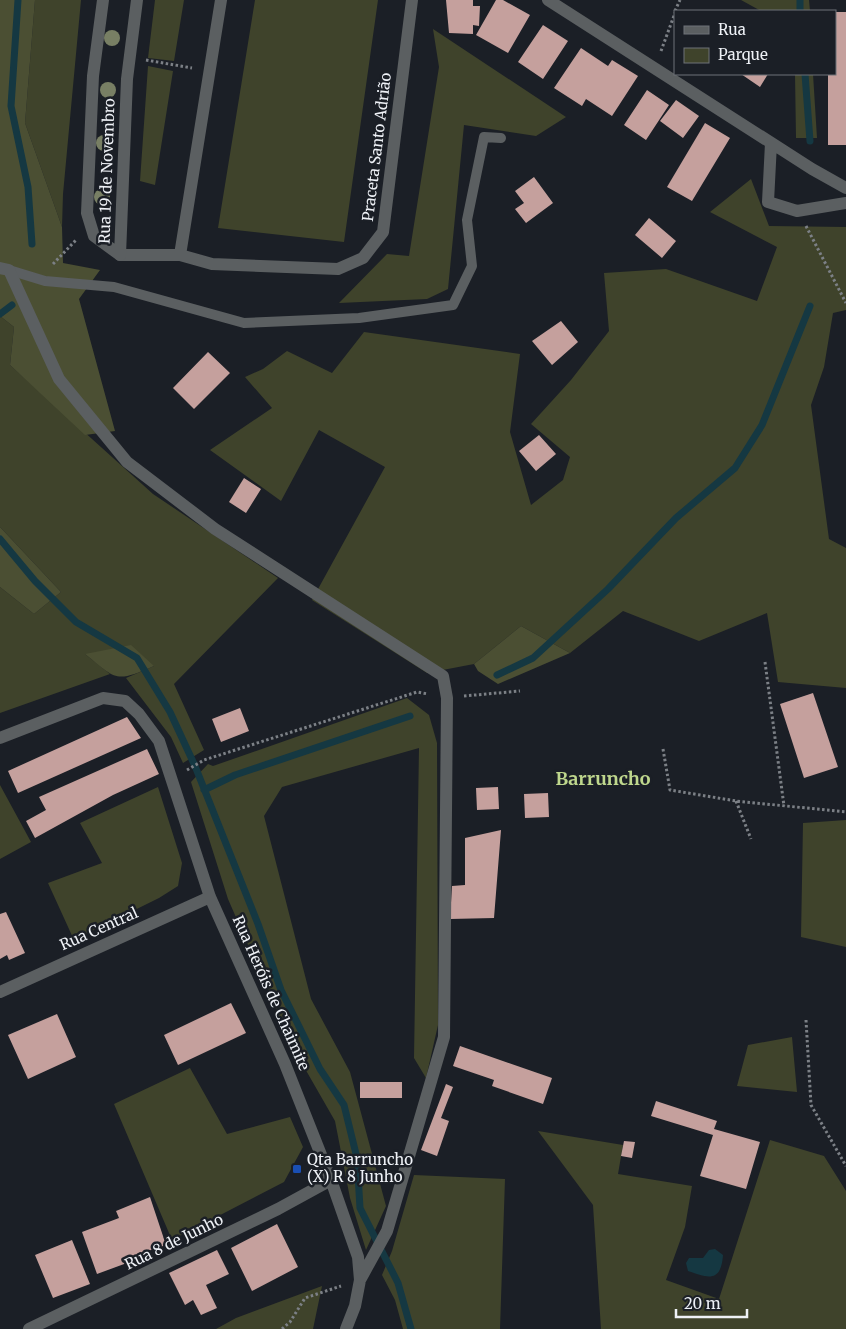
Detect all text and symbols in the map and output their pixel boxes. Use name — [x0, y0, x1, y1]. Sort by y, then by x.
legend — [674, 10, 836, 75]
text: Rua — [718, 20, 746, 39]
text: Parque — [718, 45, 768, 64]
street label: Praceta Santo Adrião — [358, 71, 395, 222]
street label: Rua 19 de Novembro — [94, 98, 119, 244]
district label: Barruncho — [555, 767, 651, 790]
street label: Rua Central — [57, 903, 141, 954]
street label: Rua Heróis de Chaimite — [229, 912, 314, 1073]
place label: Qta Barruncho (X) R 8 Junho — [307, 1150, 413, 1186]
marker: Qta Barruncho (X) R 8 Junho — [291, 1163, 303, 1175]
street label: Rua 8 de Junho — [121, 1209, 226, 1274]
scale bar — [676, 1286, 747, 1318]
text: 20 m — [684, 1294, 721, 1313]

